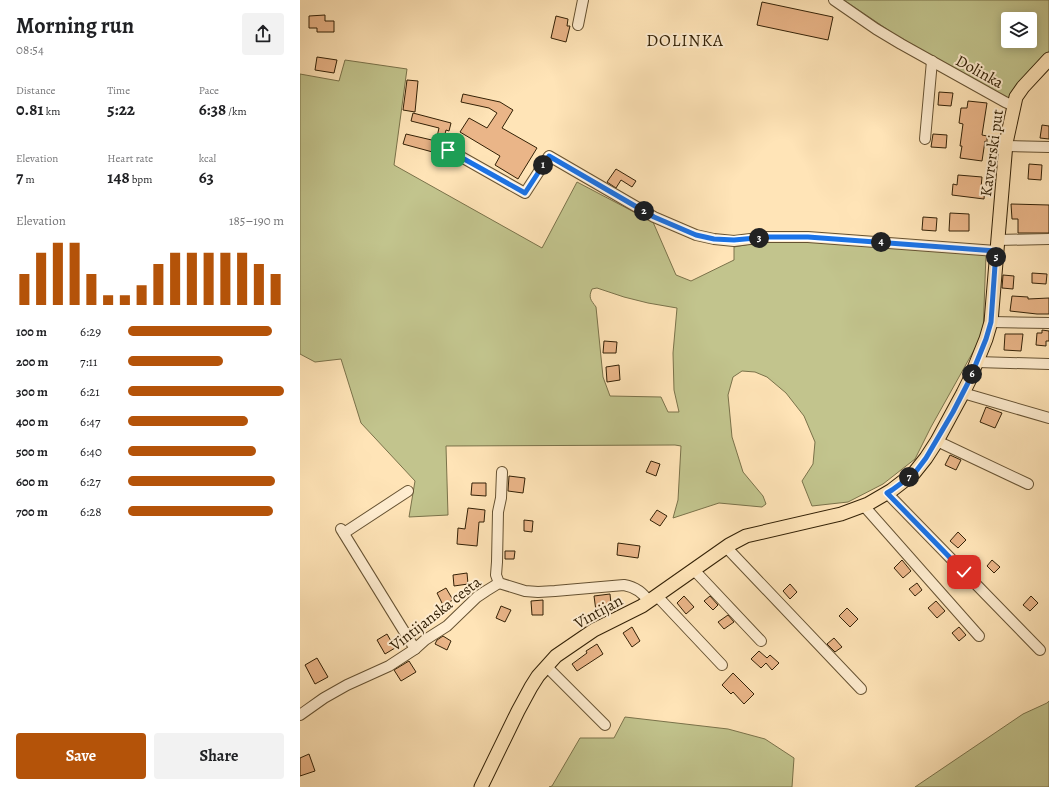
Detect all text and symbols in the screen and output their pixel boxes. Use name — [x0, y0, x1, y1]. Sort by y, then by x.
text: Morning run — [16, 11, 134, 41]
map controls — [1001, 12, 1037, 48]
button: layers — [1001, 12, 1037, 48]
button: share — [242, 13, 284, 55]
district label: DOLINKA — [646, 29, 724, 52]
text: 08:54 — [16, 41, 44, 58]
street label: Dolinka — [952, 50, 1008, 94]
text: Distance — [16, 83, 55, 98]
text: Time — [107, 83, 130, 98]
text: Pace — [199, 83, 219, 98]
text: 0.81 — [16, 98, 43, 121]
text: 5:22 — [107, 98, 135, 121]
text: 6:38 — [199, 98, 226, 121]
text: km — [43, 104, 60, 119]
text: /km — [226, 104, 247, 119]
street label: Kavrerski put — [975, 108, 1009, 198]
pin — [431, 133, 465, 167]
icon: arrive — [437, 139, 459, 161]
text: Elevation — [16, 151, 58, 166]
text: Heart rate — [107, 151, 153, 166]
text: kcal — [199, 151, 216, 166]
pin: 1 — [533, 155, 553, 175]
text: 1 — [541, 157, 545, 172]
text: 7 — [16, 166, 23, 189]
text: 148 — [107, 166, 130, 189]
text: 63 — [199, 166, 214, 189]
text: m — [23, 172, 35, 187]
text: bpm — [130, 172, 152, 187]
pin: 2 — [634, 201, 654, 221]
text: 2 — [641, 203, 647, 218]
text: Elevation — [16, 212, 66, 229]
text: 185–190 m — [229, 212, 284, 229]
pin: 3 — [749, 228, 769, 248]
text: 3 — [757, 230, 761, 245]
pin: 4 — [871, 232, 891, 252]
text: 4 — [878, 234, 884, 249]
pin: 5 — [986, 247, 1006, 267]
text: 5 — [994, 249, 998, 264]
text: 100 m — [16, 323, 47, 340]
text: 6:29 — [80, 323, 101, 340]
text: 200 m — [16, 353, 49, 370]
text: 7:11 — [80, 353, 97, 370]
pin: 6 — [962, 364, 982, 384]
text: 6 — [969, 366, 975, 381]
text: 300 m — [16, 383, 48, 400]
text: 6:21 — [80, 383, 100, 400]
text: 400 m — [16, 413, 48, 430]
text: 6:47 — [80, 413, 100, 430]
text: 500 m — [16, 443, 48, 460]
text: 6:40 — [80, 443, 102, 460]
pin: 7 — [899, 467, 919, 487]
text: 7 — [907, 469, 911, 484]
text: 600 m — [16, 473, 48, 490]
text: 6:27 — [80, 473, 101, 490]
text: 700 m — [16, 503, 48, 520]
text: 6:28 — [80, 503, 102, 520]
pin — [947, 555, 981, 589]
icon: check — [953, 561, 975, 583]
street label: Vintijanska cesta — [385, 571, 486, 657]
street label: Vintijan — [569, 589, 627, 635]
button: Save — [16, 733, 146, 779]
button: Share — [154, 733, 284, 779]

